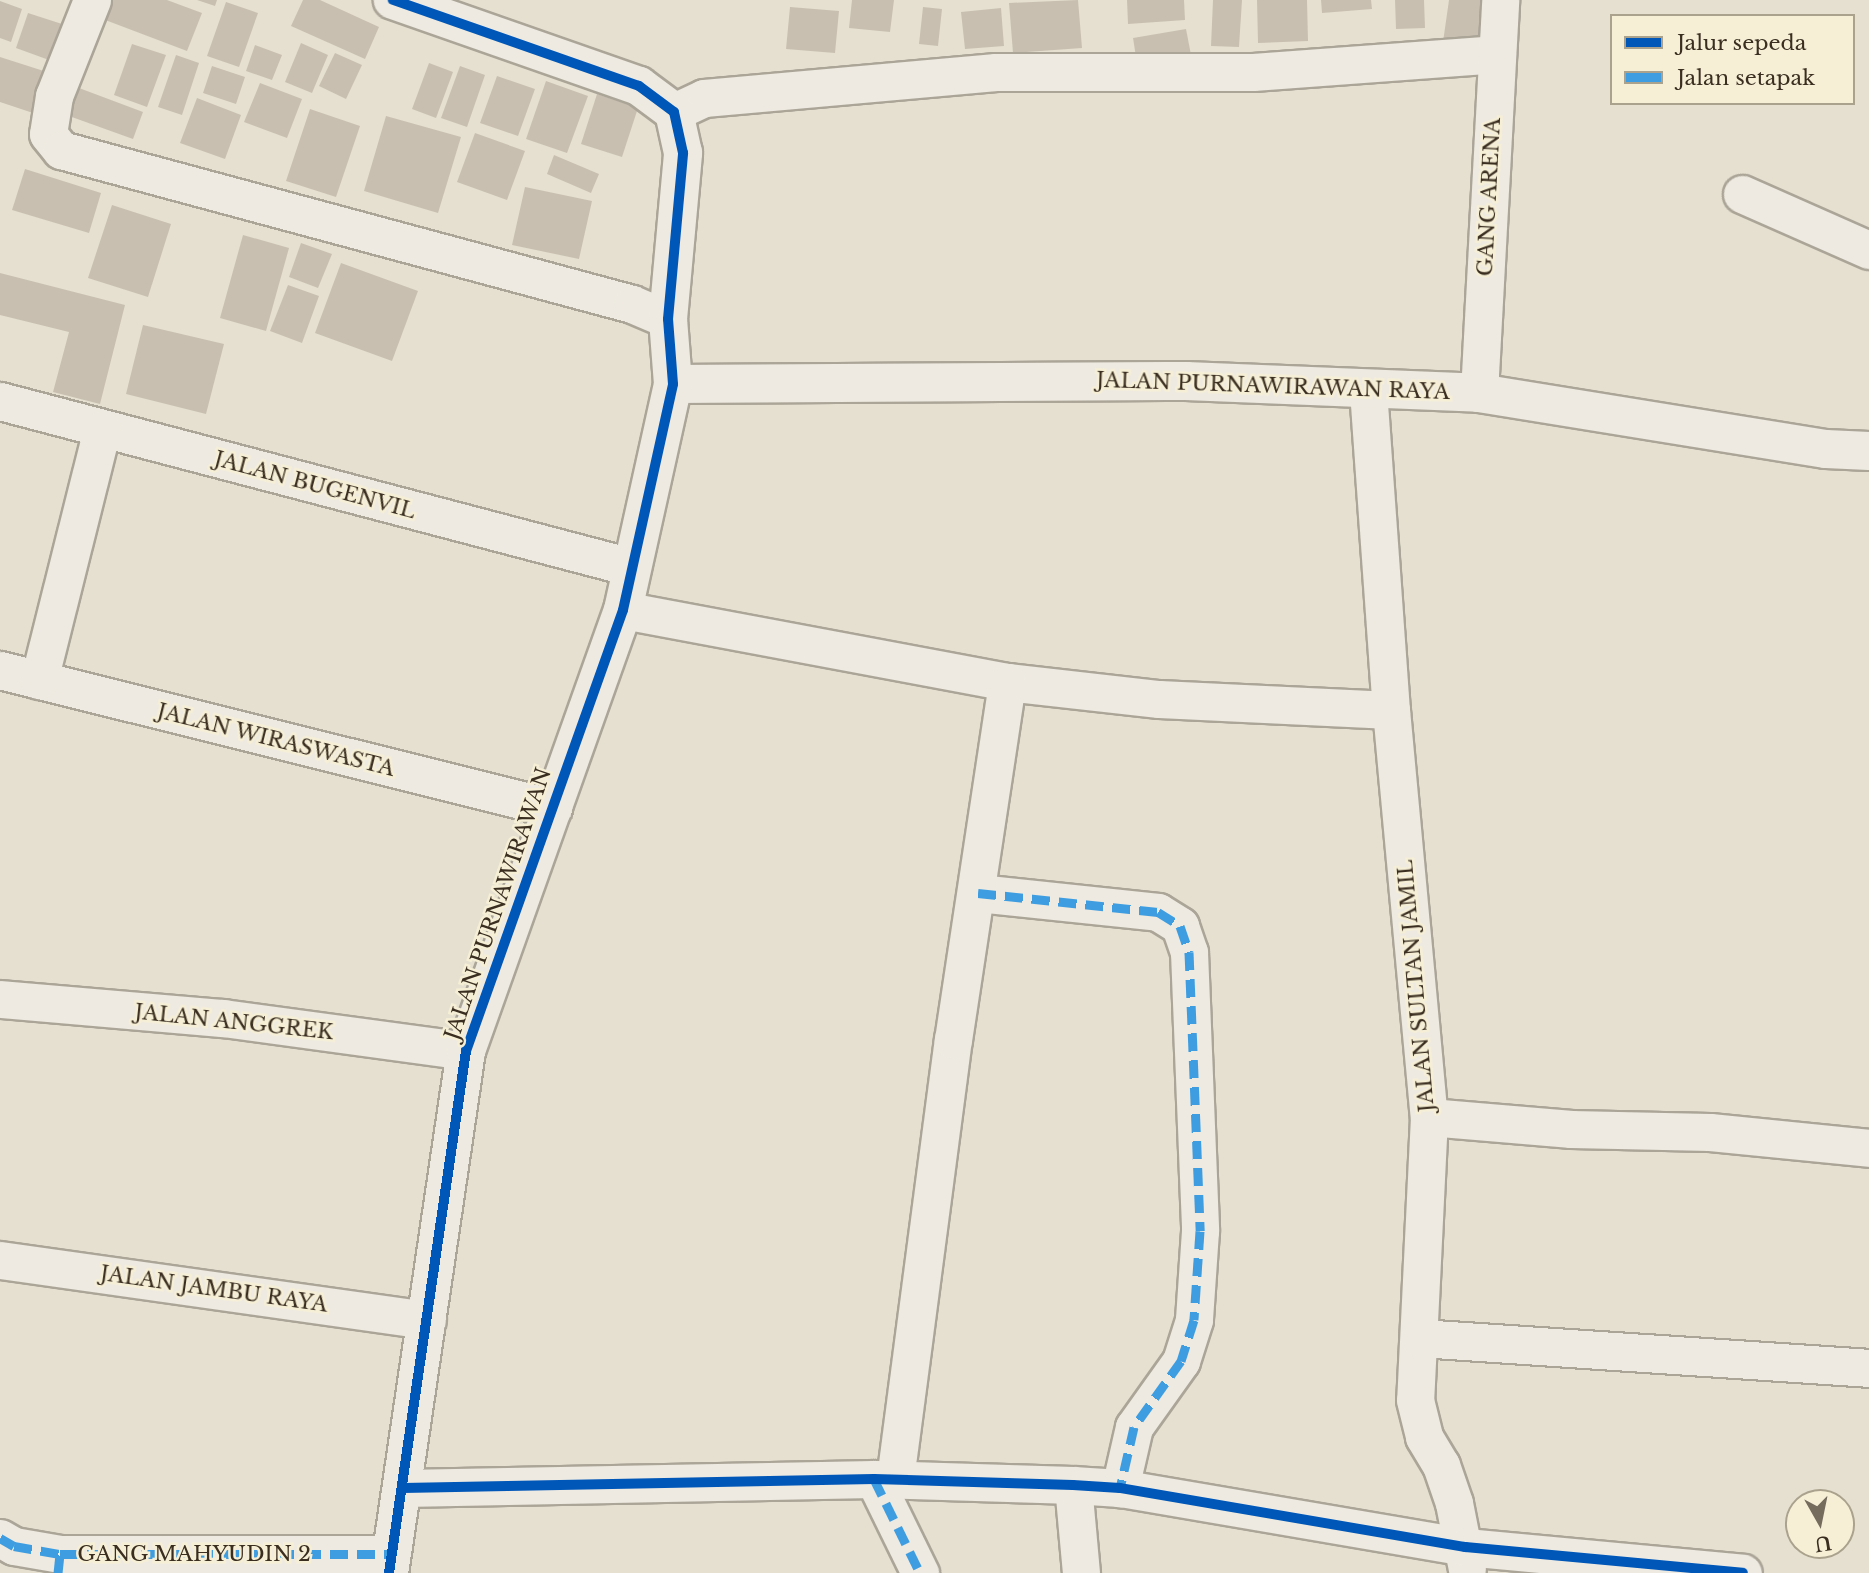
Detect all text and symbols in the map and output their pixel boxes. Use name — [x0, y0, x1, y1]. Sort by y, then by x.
legend — [1610, 14, 1855, 105]
text: Jalur sepeda — [1677, 30, 1806, 56]
text: Jalan setapak — [1677, 65, 1815, 91]
street label: GANG ARENA — [1472, 116, 1506, 278]
street label: JALAN PURNAWIRAWAN RAYA — [1096, 367, 1450, 405]
street label: JALAN BUGENVIL — [212, 446, 418, 524]
street label: JALAN WIRASWASTA — [154, 698, 398, 782]
street label: JALAN PURNAWIRAWAN — [439, 765, 557, 1043]
street label: JALAN SULTAN JAMIL — [1392, 859, 1440, 1113]
street label: JALAN ANGGREK — [133, 999, 335, 1045]
street label: JALAN JAMBU RAYA — [99, 1261, 329, 1317]
north arrow — [1785, 1489, 1855, 1559]
text: U — [1813, 1531, 1833, 1556]
street label: GANG MAHYUDIN 2 — [77, 1541, 311, 1567]

